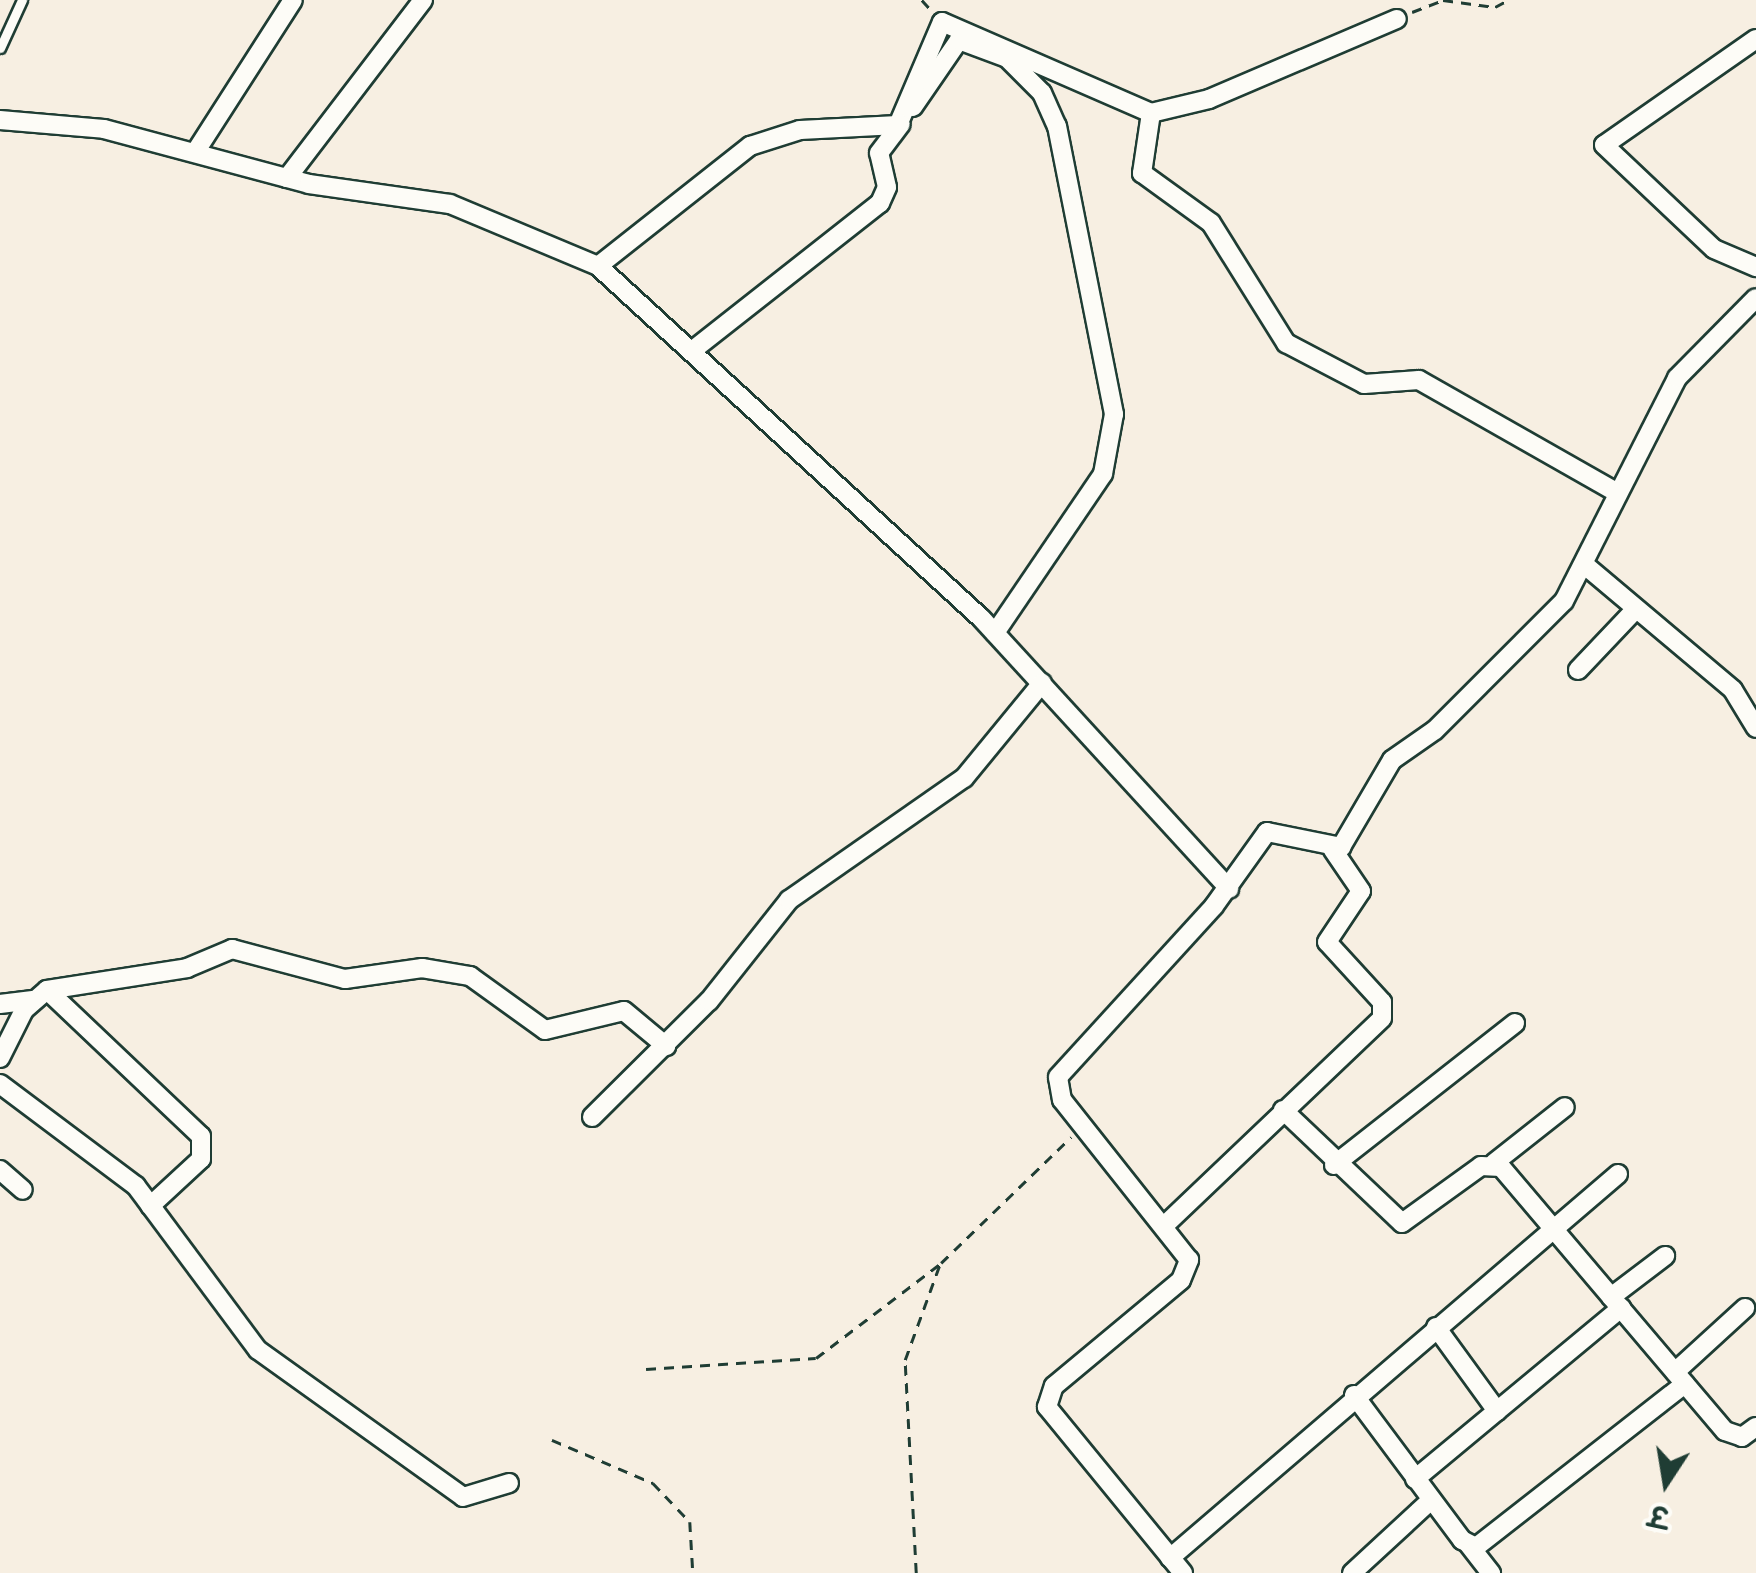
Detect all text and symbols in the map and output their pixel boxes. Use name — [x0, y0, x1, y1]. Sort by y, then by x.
north arrow — [1616, 1433, 1716, 1533]
text: उ — [1646, 1491, 1673, 1535]

